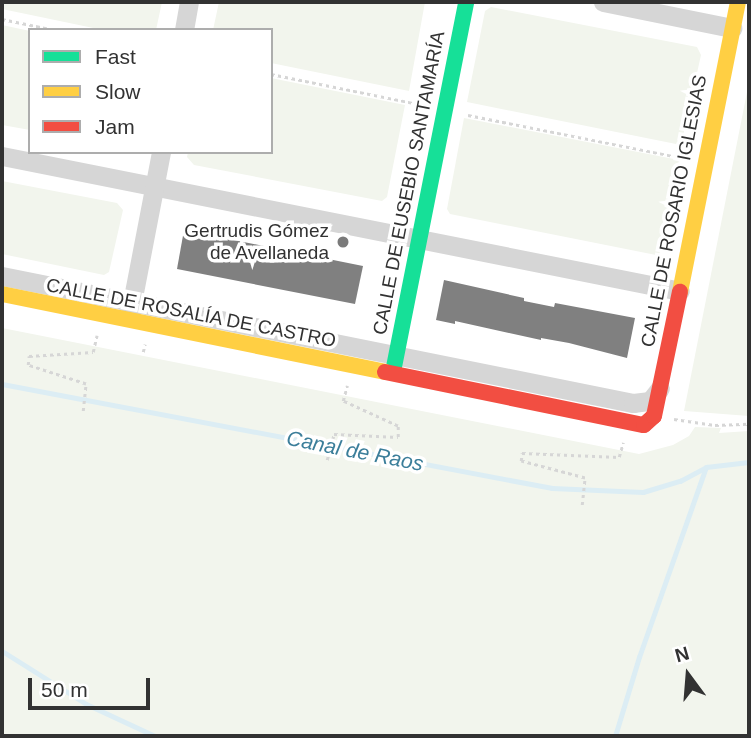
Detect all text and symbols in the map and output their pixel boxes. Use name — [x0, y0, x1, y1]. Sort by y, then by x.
legend — [28, 28, 273, 154]
street label: CALLE DE EUSEBIO SANTAMARÍA — [368, 29, 450, 337]
text: Fast — [95, 45, 136, 68]
street label: CALLE DE ROSARIO IGLESIAS — [636, 73, 712, 349]
text: Slow — [95, 80, 141, 103]
text: Jam — [95, 115, 135, 138]
place label: Gertrudis Gómez de Avellaneda — [184, 220, 329, 264]
marker: Gertrudis Gómez de Avellaneda — [335, 234, 351, 250]
street label: CALLE DE ROSALÍA DE CASTRO — [44, 274, 338, 352]
water label: Canal de Raos — [284, 425, 426, 477]
north arrow — [653, 640, 723, 710]
text: N — [673, 642, 692, 666]
scale bar — [32, 664, 154, 708]
text: 50 m — [41, 678, 88, 701]

